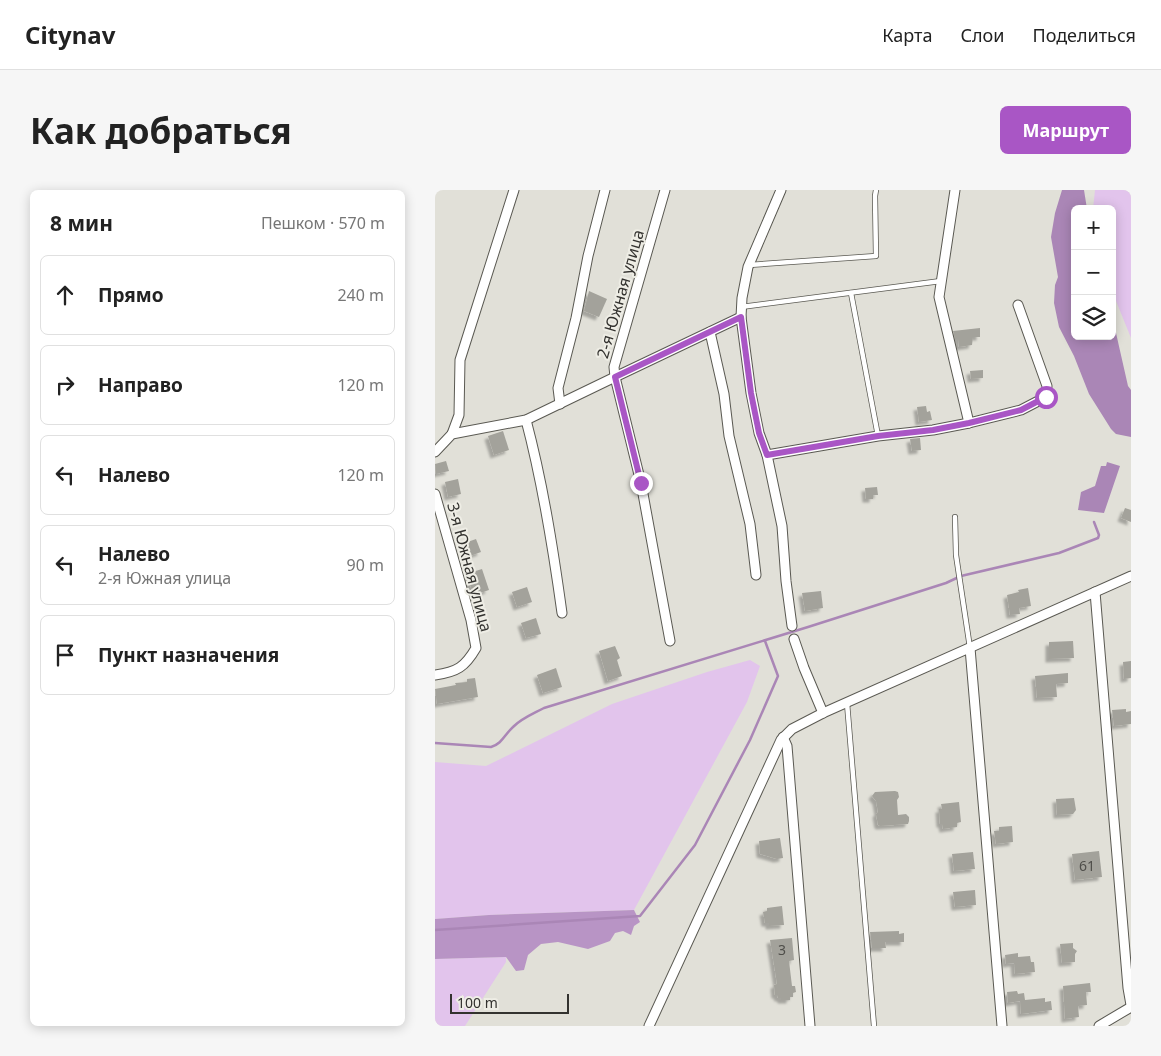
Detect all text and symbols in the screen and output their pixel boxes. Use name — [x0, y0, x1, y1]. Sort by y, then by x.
text: Citynav — [25, 18, 115, 51]
text: Карта — [882, 23, 932, 47]
text: Слои — [960, 23, 1004, 47]
text: Поделиться — [1032, 23, 1136, 47]
button: Маршрут — [1000, 106, 1131, 154]
text: Как добраться — [30, 107, 292, 154]
map controls — [1071, 205, 1116, 340]
button: + — [1071, 205, 1116, 250]
text: 8 мин — [50, 209, 113, 237]
text: Пешком · 570 m — [261, 212, 385, 234]
street label: 2-я Южная улица — [591, 227, 649, 361]
button: − — [1071, 250, 1116, 295]
icon: ahead — [51, 281, 79, 309]
text: Прямо — [98, 282, 164, 308]
text: 240 m — [337, 284, 384, 306]
button: layers — [1071, 295, 1116, 340]
icon: right — [51, 371, 79, 399]
text: Направо — [98, 372, 183, 398]
text: 120 m — [337, 374, 384, 396]
route start — [1035, 386, 1058, 409]
icon: left — [51, 461, 79, 489]
text: Налево — [98, 462, 170, 488]
text: 120 m — [337, 464, 384, 486]
route end — [630, 472, 653, 495]
street label: 3-я Южная улица — [442, 500, 498, 634]
text: Налево — [98, 541, 170, 567]
icon: left — [51, 551, 79, 579]
text: 90 m — [347, 554, 384, 576]
text: 2-я Южная улица — [98, 567, 231, 589]
icon: arrive — [51, 641, 79, 669]
text: Пункт назначения — [98, 642, 279, 668]
house number: 61 — [1079, 856, 1095, 875]
house number: 3 — [778, 940, 786, 959]
scale bar — [450, 991, 569, 1014]
text: 100 m — [457, 993, 498, 1012]

